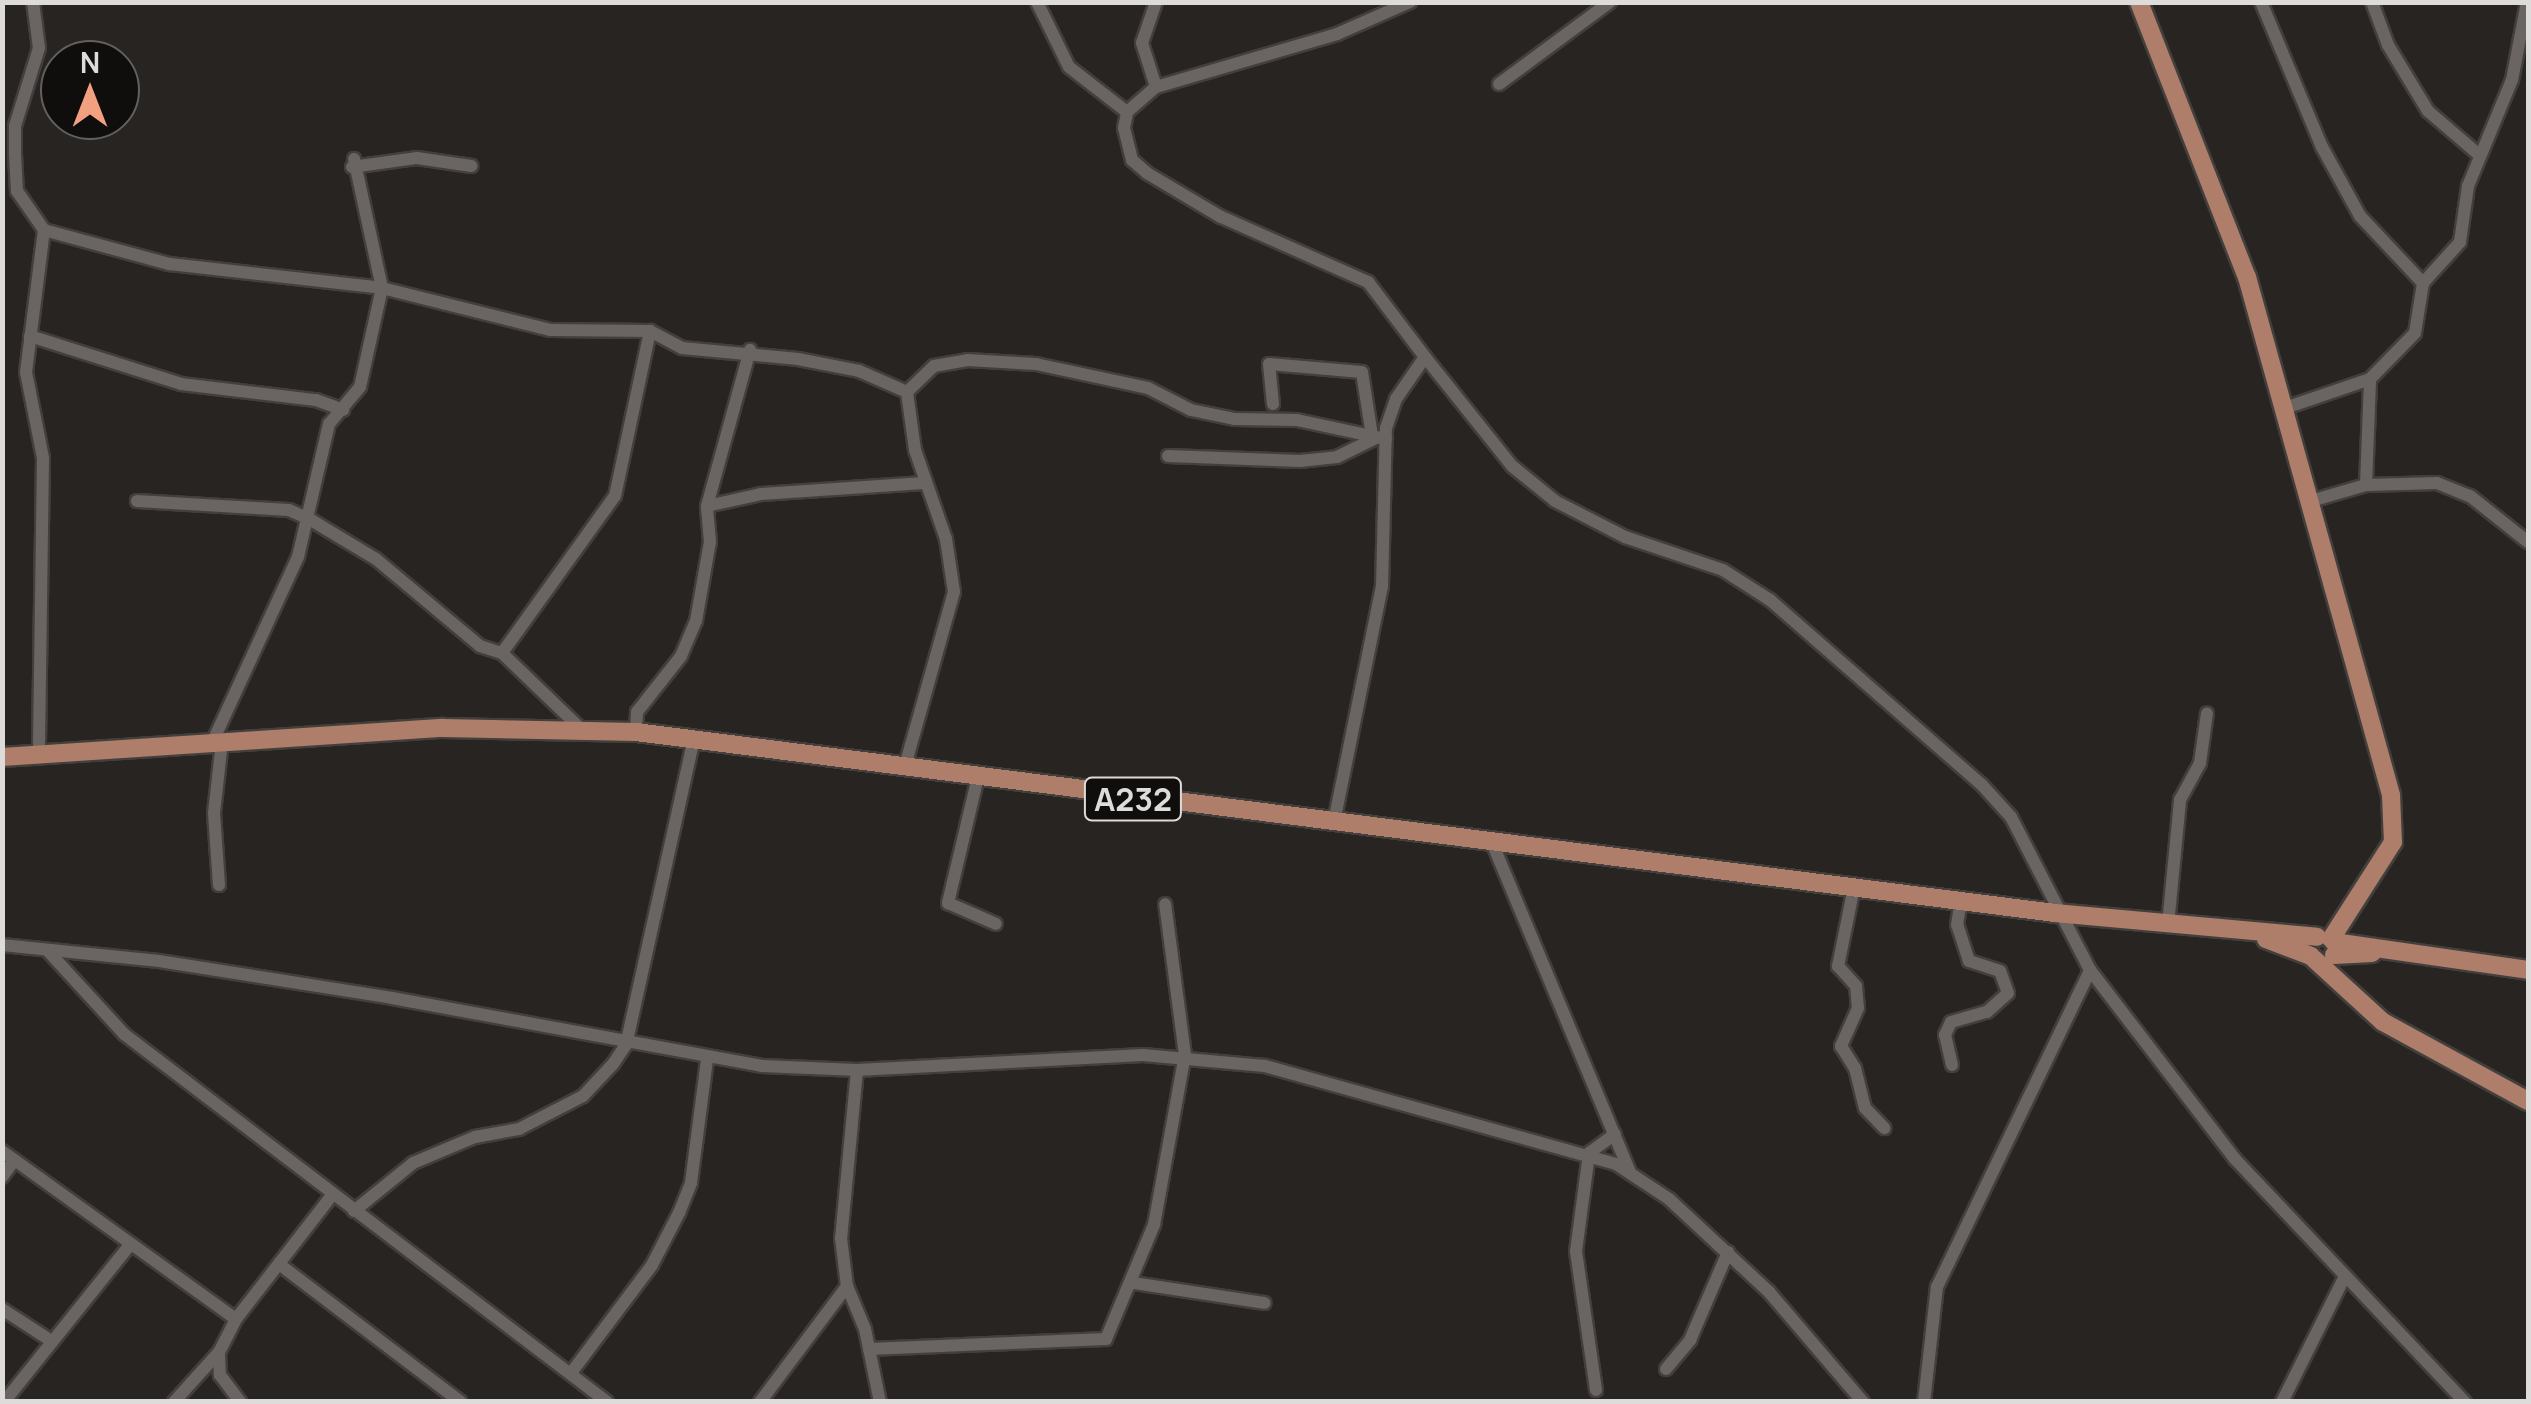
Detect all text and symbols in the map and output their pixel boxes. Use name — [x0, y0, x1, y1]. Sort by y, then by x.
north arrow — [40, 40, 140, 140]
text: N — [80, 43, 100, 81]
road number: A232 — [1083, 772, 1183, 826]

